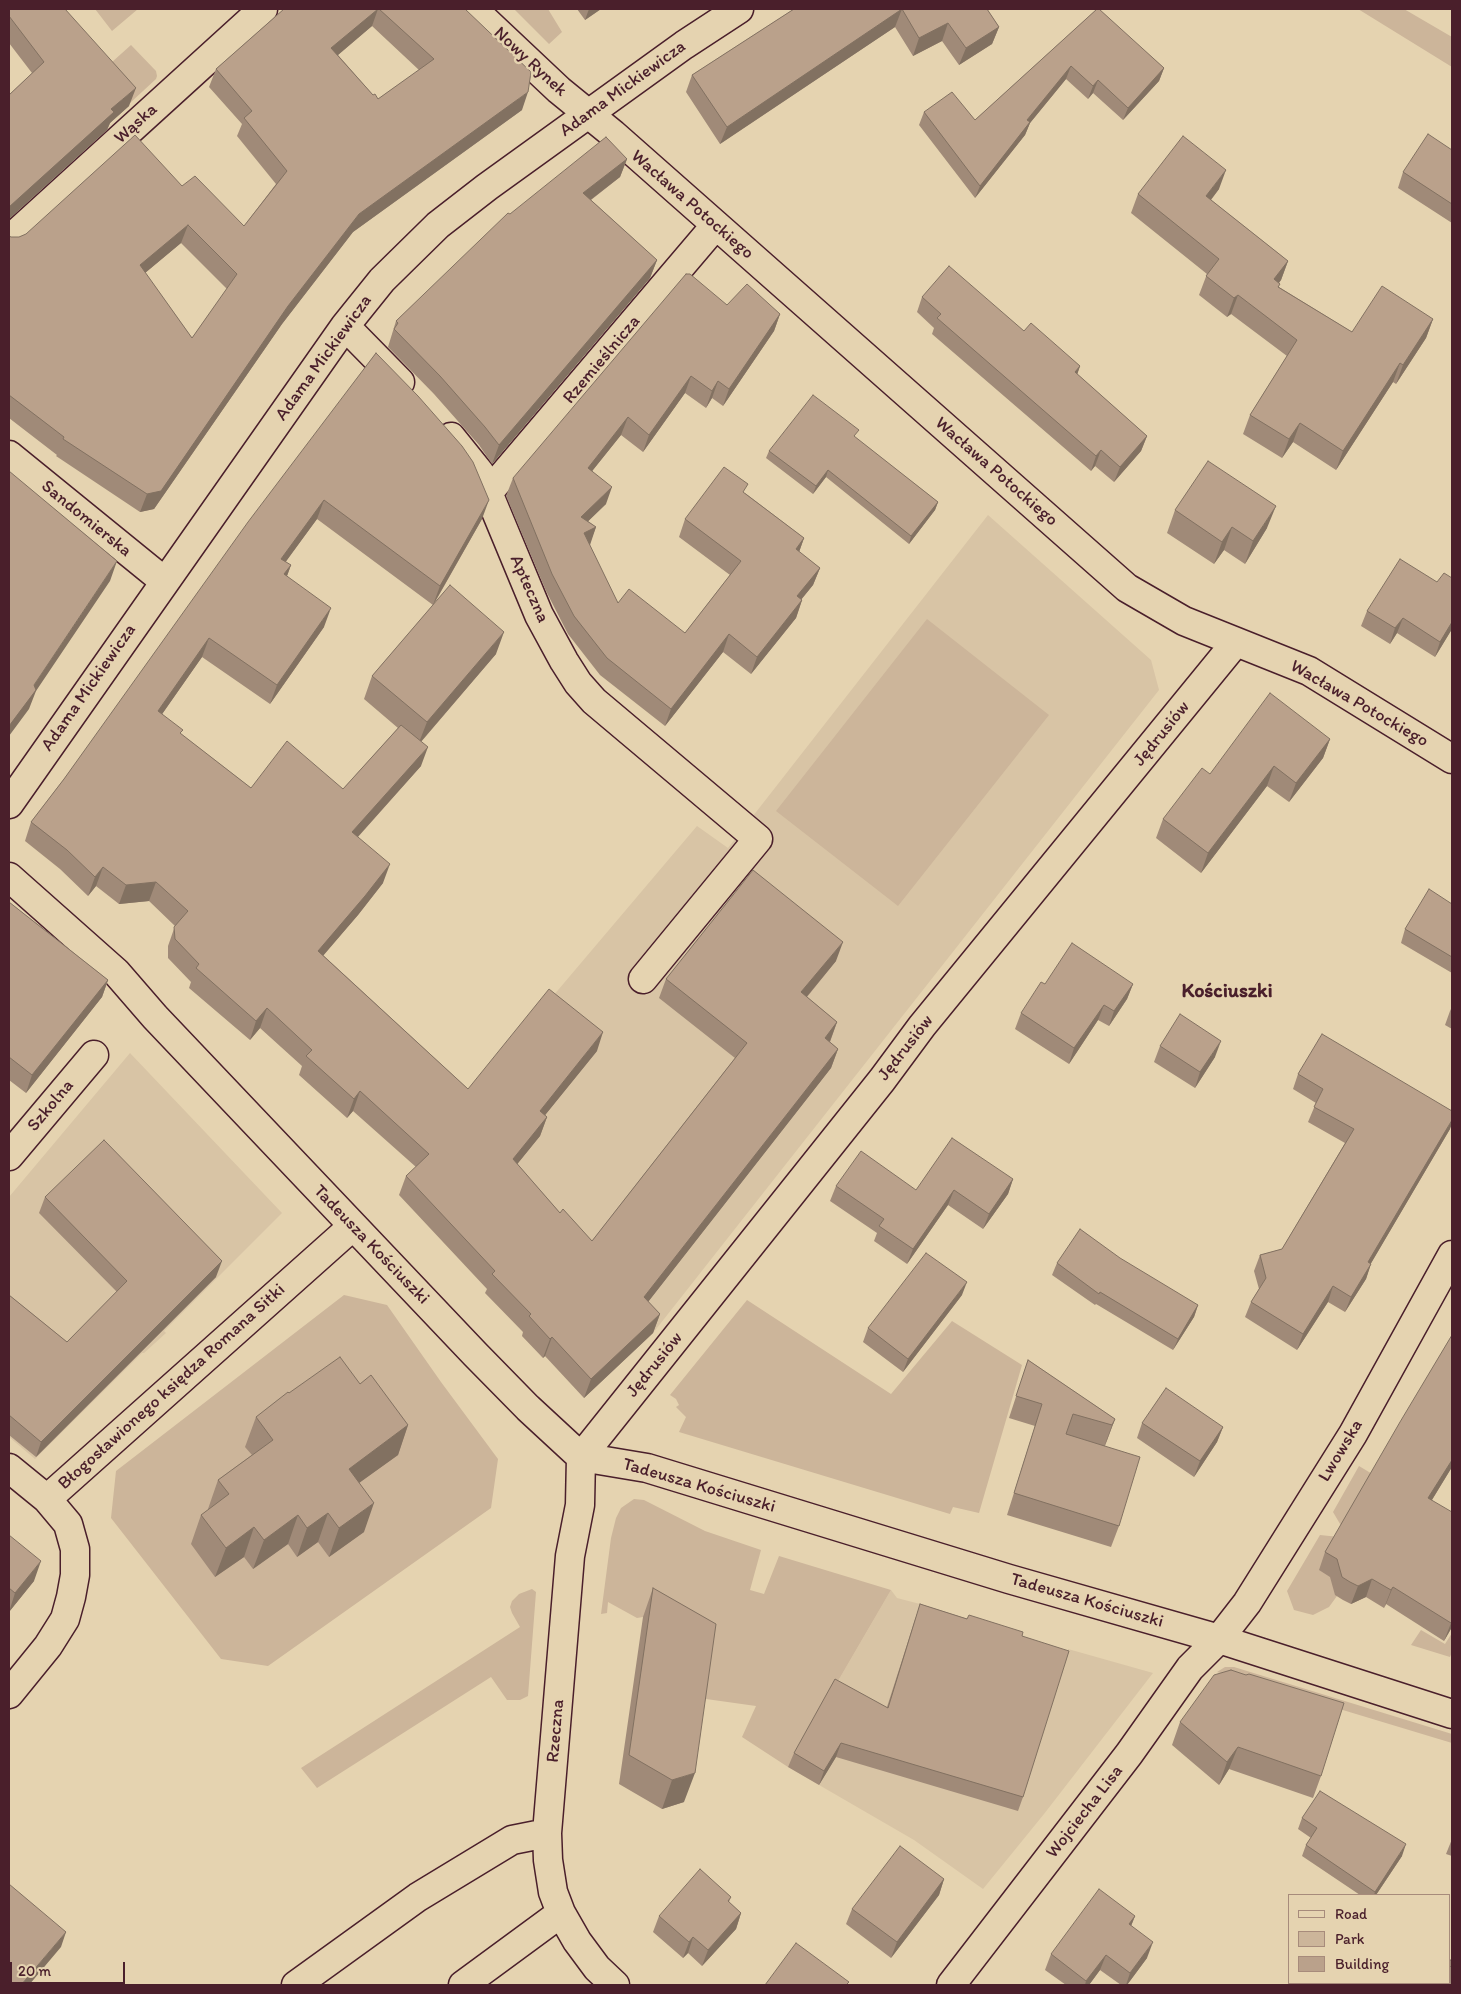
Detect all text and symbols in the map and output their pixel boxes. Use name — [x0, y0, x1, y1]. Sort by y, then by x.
street label: Nowy Rynek — [489, 22, 571, 102]
street label: Adama Mickiewicza — [556, 36, 690, 142]
street label: Wąska — [110, 99, 162, 149]
street label: Wacława Potockiego — [626, 146, 758, 264]
street label: Adama Mickiewicza — [271, 291, 377, 425]
street label: Rzemieślnicza — [559, 311, 645, 409]
street label: Wacława Potockiego — [930, 413, 1062, 531]
street label: Sandomierska — [36, 476, 136, 562]
street label: Apteczna — [505, 552, 553, 626]
street label: Adama Mickiewicza — [37, 620, 141, 756]
street label: Wacława Potockiego — [1286, 656, 1432, 752]
street label: Jędrusiów — [1129, 697, 1195, 771]
district label: Kościuszki — [1181, 980, 1273, 1004]
street label: Jędrusiów — [874, 1011, 938, 1085]
street label: Szkolna — [23, 1076, 79, 1136]
street label: Tadeusza Kościuszki — [308, 1181, 434, 1309]
street label: Błogosławionego księdza Romana Sitki — [54, 1279, 290, 1495]
street label: Jędrusiów — [622, 1328, 688, 1402]
street label: Lwowska — [1314, 1416, 1368, 1486]
street label: Tadeusza Kościuszki — [620, 1454, 778, 1518]
street label: Tadeusza Kościuszki — [1008, 1569, 1166, 1633]
street label: Rzeczna — [542, 1698, 570, 1764]
street label: Wojciecha Lisa — [1042, 1761, 1128, 1863]
legend — [1288, 1894, 1451, 1984]
text: Road — [1335, 1905, 1367, 1923]
text: Park — [1335, 1930, 1365, 1948]
scale bar — [12, 1952, 128, 1984]
text: Building — [1335, 1955, 1389, 1973]
text: 20 m — [18, 1962, 51, 1980]

